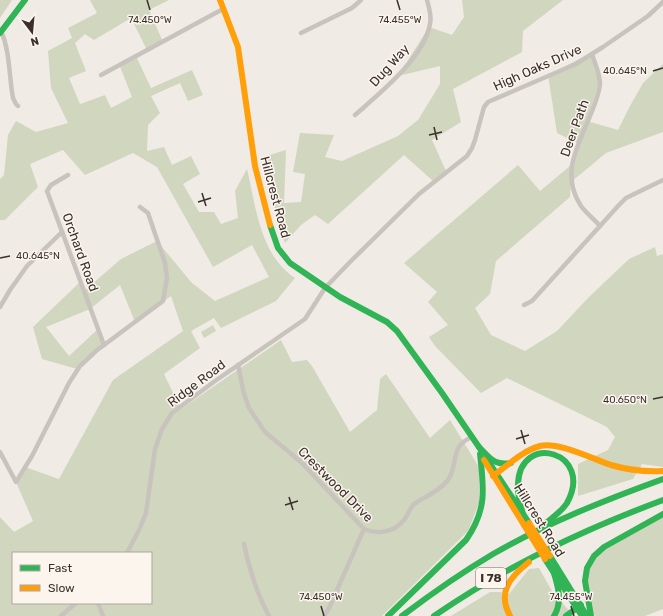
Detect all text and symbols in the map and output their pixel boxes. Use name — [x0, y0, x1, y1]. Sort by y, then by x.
north arrow — [12, 12, 52, 52]
text: 74.450°W — [128, 14, 172, 26]
text: 74.455°W — [378, 14, 422, 26]
text: N — [29, 34, 40, 48]
street label: Dug Way — [366, 41, 413, 90]
street label: High Oaks Drive — [491, 41, 584, 95]
text: 40.645°N — [603, 65, 647, 77]
street label: Deer Path — [557, 98, 592, 159]
street label: Hillcrest Road — [257, 155, 294, 240]
street label: Orchard Road — [59, 211, 102, 293]
text: 40.645°N — [16, 250, 60, 262]
street label: Ridge Road — [164, 357, 229, 411]
text: 40.650°N — [603, 394, 647, 406]
street label: Crestwood Drive — [295, 444, 376, 525]
street label: Hillcrest Road — [511, 481, 568, 560]
legend — [12, 552, 152, 604]
text: Fast — [48, 561, 72, 575]
road number: I 78 — [476, 568, 506, 588]
text: Slow — [48, 581, 75, 595]
text: 74.450°W — [299, 591, 343, 603]
text: 74.455°W — [549, 591, 593, 603]

